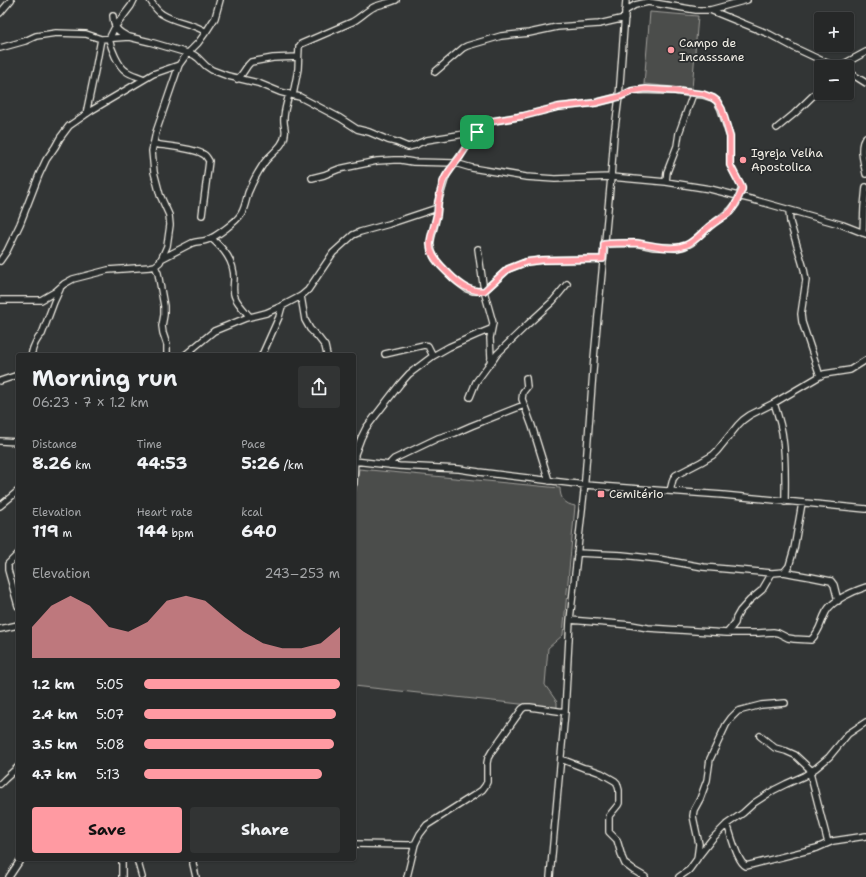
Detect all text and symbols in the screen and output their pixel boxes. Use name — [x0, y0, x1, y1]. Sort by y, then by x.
map controls — [814, 12, 854, 100]
button: + — [814, 12, 854, 52]
place label: Campo de Incasssane — [679, 35, 745, 65]
marker: Campo de Incasssane — [666, 45, 676, 55]
button: − — [814, 60, 854, 100]
pin — [460, 115, 494, 149]
icon: arrive — [466, 121, 488, 143]
place label: Igreja Velha Apostolica — [751, 145, 823, 175]
marker: Igreja Velha Apostolica — [738, 155, 748, 165]
text: Morning run — [32, 364, 177, 393]
button: share — [298, 366, 340, 408]
text: 06:23 · 7 × 1.2 km — [32, 394, 149, 411]
text: Distance — [32, 437, 77, 452]
text: Time — [137, 437, 162, 452]
text: Pace — [241, 437, 266, 452]
text: 8.26 — [32, 452, 72, 474]
text: 44:53 — [137, 452, 187, 474]
text: 5:26 — [241, 452, 280, 474]
text: km — [72, 458, 91, 473]
text: /km — [280, 458, 303, 473]
place label: Cemitério — [609, 486, 664, 502]
marker: Cemitério — [596, 489, 606, 499]
text: Elevation — [32, 505, 81, 520]
text: Heart rate — [137, 505, 193, 520]
text: kcal — [241, 505, 263, 520]
text: 119 — [32, 520, 59, 542]
text: 144 — [137, 520, 168, 542]
text: 640 — [241, 520, 277, 542]
text: m — [59, 526, 72, 541]
text: bpm — [168, 526, 194, 541]
text: Elevation — [32, 565, 90, 582]
text: 243–253 m — [264, 565, 340, 582]
text: 1.2 km — [32, 676, 75, 693]
text: 5:05 — [96, 676, 124, 693]
text: 2.4 km — [32, 706, 78, 723]
text: 5:07 — [96, 706, 124, 723]
text: 3.5 km — [32, 736, 77, 753]
text: 5:08 — [96, 736, 125, 753]
text: 4.7 km — [32, 766, 76, 783]
text: 5:13 — [96, 766, 120, 783]
button: Save — [32, 807, 182, 853]
button: Share — [190, 807, 340, 853]

